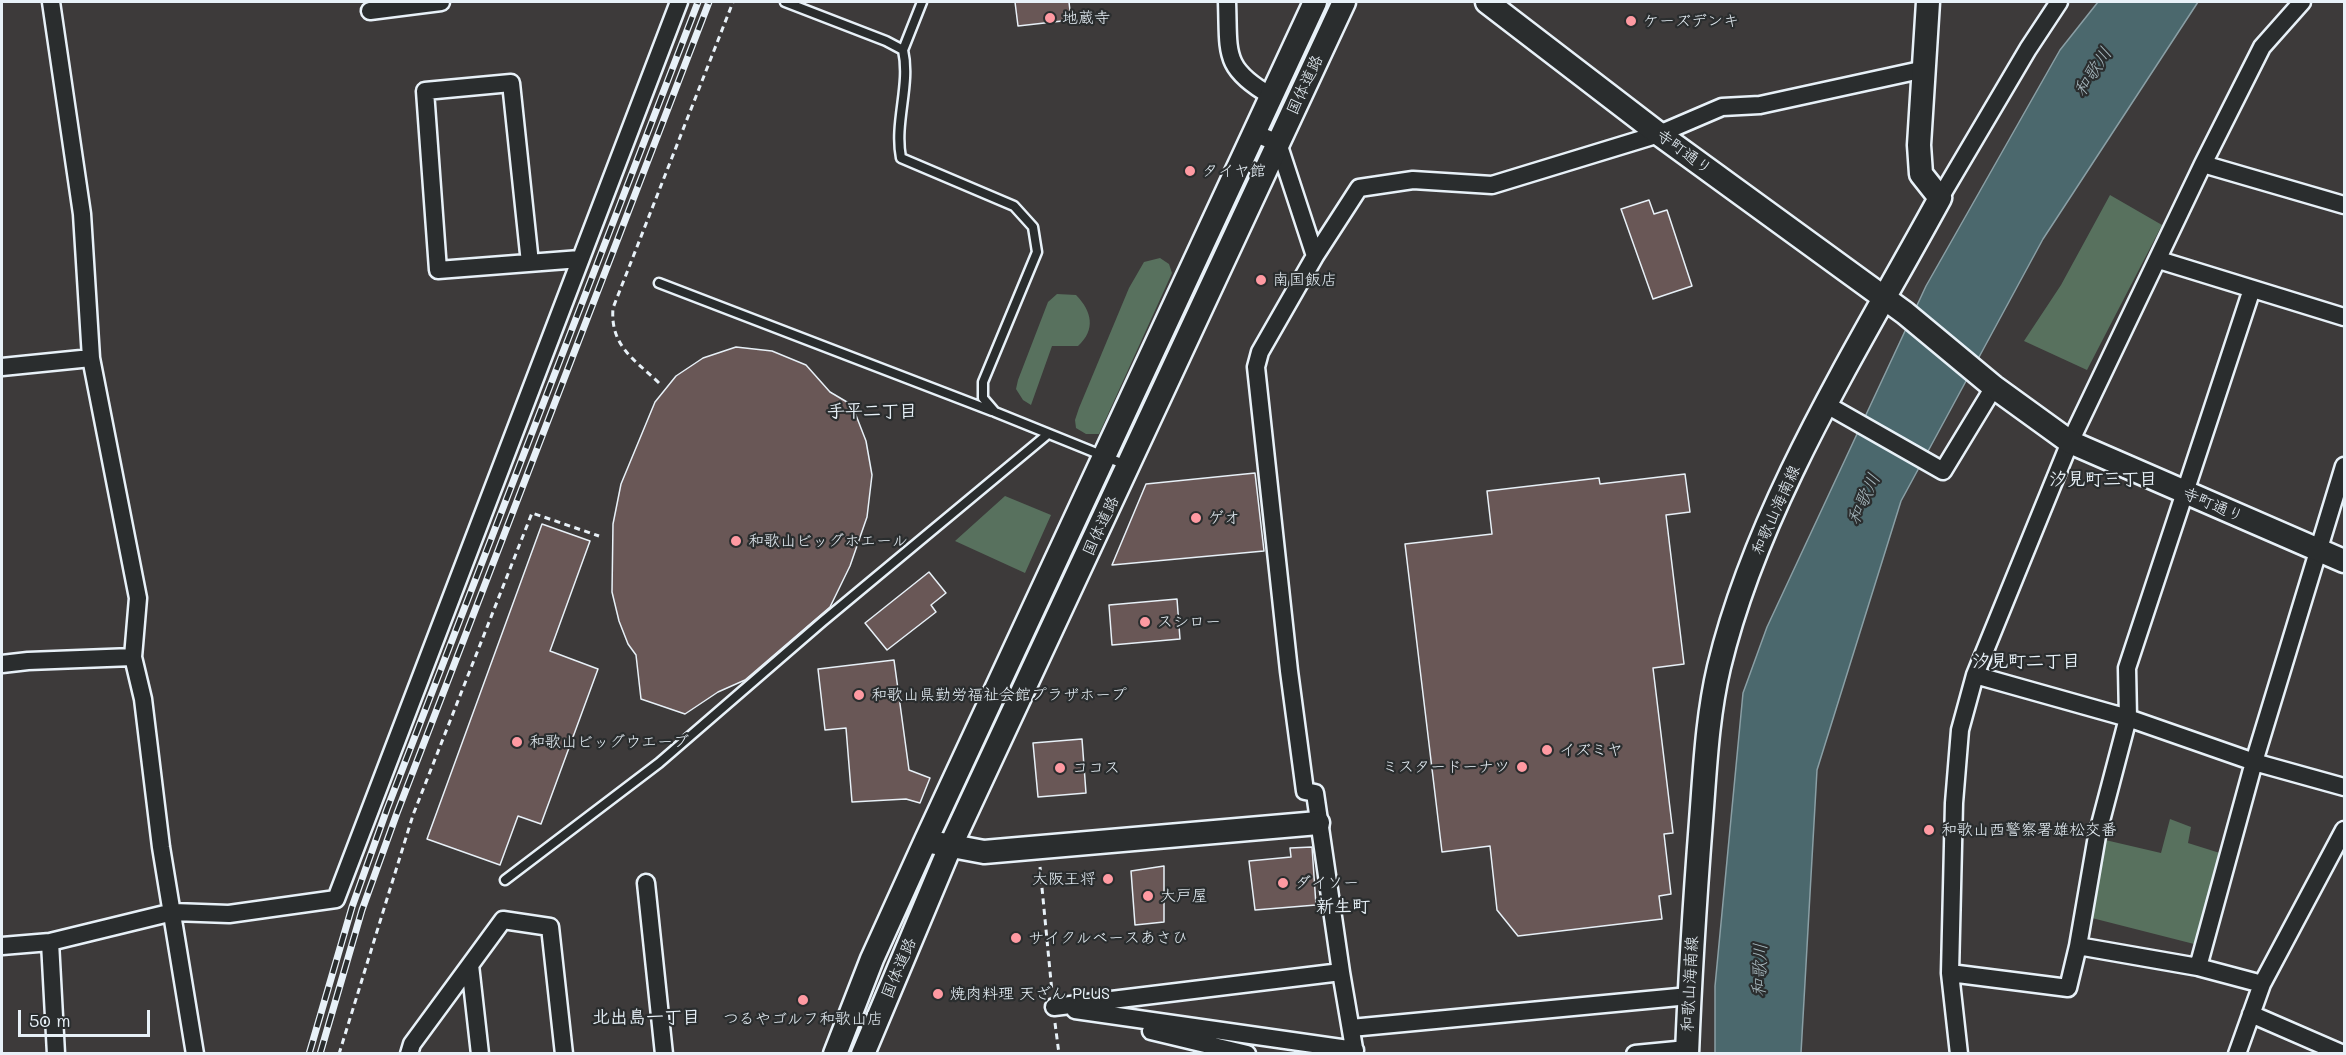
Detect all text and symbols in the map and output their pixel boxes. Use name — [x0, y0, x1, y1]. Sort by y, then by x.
place label: 地蔵寺 — [1062, 8, 1110, 28]
marker: 地蔵寺 — [1043, 11, 1057, 25]
place label: ケーズデンキ — [1643, 11, 1739, 31]
marker: ケーズデンキ — [1624, 14, 1638, 28]
water label: 和歌川 — [2069, 43, 2117, 101]
street label: 国体道路 — [1283, 52, 1327, 118]
street label: 寺町通り — [1652, 125, 1716, 179]
place label: タイヤ館 — [1202, 161, 1266, 181]
marker: タイヤ館 — [1183, 164, 1197, 178]
place label: 南国飯店 — [1273, 270, 1337, 290]
marker: 南国飯店 — [1254, 273, 1268, 287]
district label: 手平二丁目 — [827, 400, 917, 422]
street label: 和歌山海南線 — [1748, 462, 1804, 558]
district label: 汐見町三丁目 — [2049, 468, 2157, 490]
water label: 和歌川 — [1843, 470, 1885, 528]
street label: 寺町通り — [2180, 484, 2246, 526]
street label: 国体道路 — [1079, 493, 1123, 559]
place label: ゲオ — [1208, 508, 1240, 528]
marker: ゲオ — [1189, 511, 1203, 525]
place label: 和歌山ビッグホエール — [748, 531, 908, 551]
marker: 和歌山ビッグホエール — [729, 534, 743, 548]
place label: スシロー — [1157, 612, 1221, 632]
marker: スシロー — [1138, 615, 1152, 629]
district label: 汐見町二丁目 — [1972, 650, 2080, 672]
place label: 和歌山県勤労福祉会館プラザホープ — [871, 685, 1127, 705]
marker: 和歌山県勤労福祉会館プラザホープ — [852, 688, 866, 702]
place label: 和歌山ビッグウエーブ — [529, 732, 689, 752]
marker: 和歌山ビッグウエーブ — [510, 735, 524, 749]
place label: イズミヤ — [1559, 740, 1623, 760]
marker: イズミヤ — [1540, 743, 1554, 757]
place label: ミスタードーナツ — [1382, 757, 1510, 777]
place label: ココス — [1072, 758, 1120, 778]
marker: ミスタードーナツ — [1515, 760, 1529, 774]
marker: ココス — [1053, 761, 1067, 775]
place label: 和歌山西警察署雄松交番 — [1941, 820, 2117, 840]
marker: 和歌山西警察署雄松交番 — [1922, 823, 1936, 837]
place label: 大阪王将 — [1032, 869, 1096, 889]
marker: 大阪王将 — [1101, 872, 1115, 886]
place label: ダイソー — [1295, 873, 1359, 893]
marker: ダイソー — [1276, 876, 1290, 890]
place label: 大戸屋 — [1160, 886, 1208, 906]
marker: 大戸屋 — [1141, 889, 1155, 903]
district label: 新生町 — [1316, 895, 1370, 917]
place label: サイクルベースあさひ — [1028, 928, 1188, 948]
marker: サイクルベースあさひ — [1009, 931, 1023, 945]
street label: 国体道路 — [878, 935, 920, 1001]
street label: 和歌山海南線 — [1678, 936, 1702, 1032]
water label: 和歌川 — [1748, 943, 1772, 997]
place label: 焼肉料理 天ざん PLUS — [950, 984, 1110, 1004]
marker: 焼肉料理 天ざん PLUS — [931, 987, 945, 1001]
marker: つるやゴルフ和歌山店 — [796, 993, 810, 1007]
scale bar — [21, 998, 153, 1036]
district label: 北出島一丁目 — [592, 1006, 700, 1028]
text: 50 m — [29, 1008, 71, 1032]
place label: つるやゴルフ和歌山店 — [723, 1009, 883, 1029]

